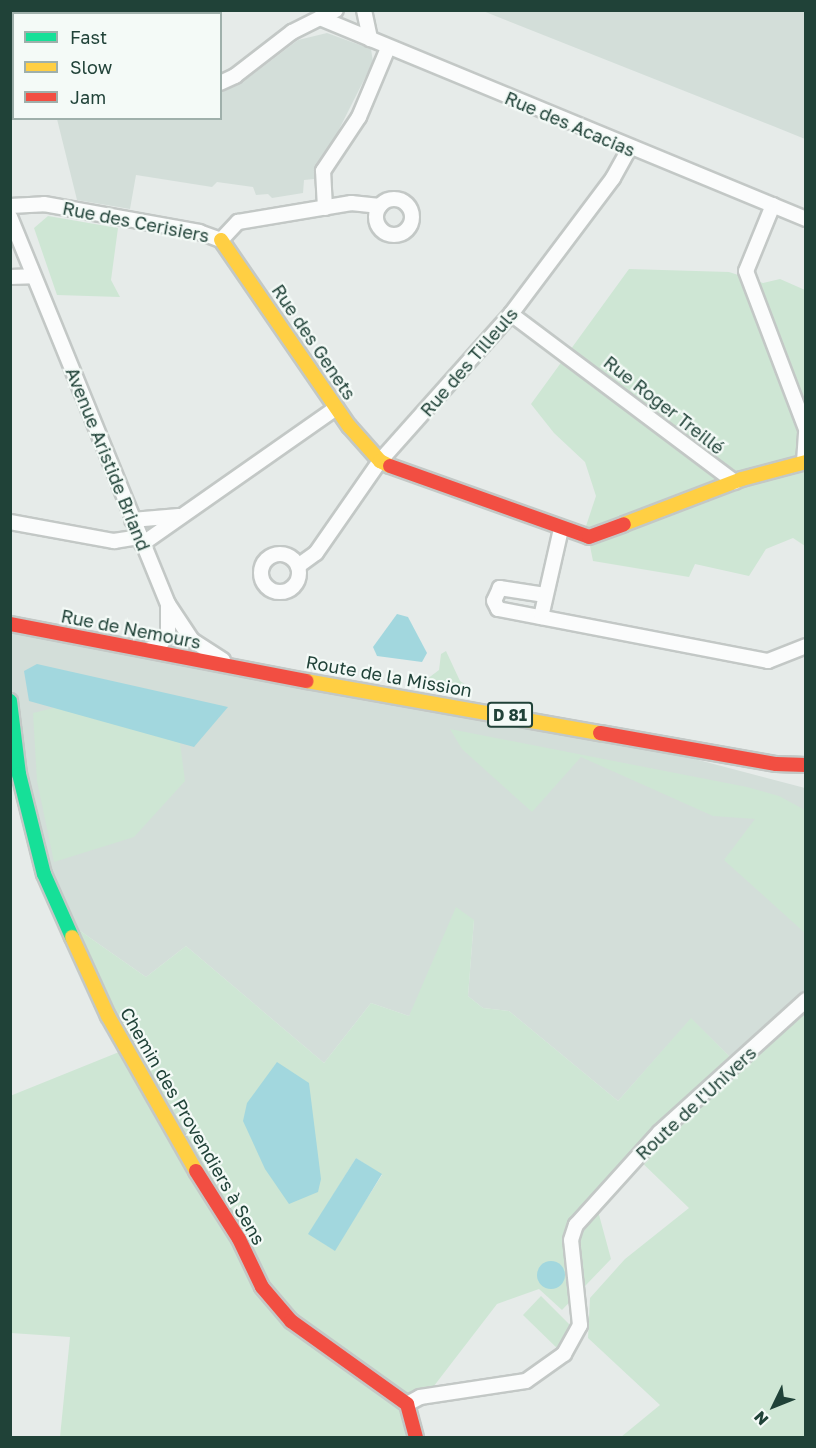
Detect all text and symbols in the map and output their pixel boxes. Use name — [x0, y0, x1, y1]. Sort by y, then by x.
legend — [12, 12, 222, 120]
text: Fast — [70, 26, 107, 48]
text: Slow — [70, 56, 112, 78]
text: Jam — [70, 86, 106, 108]
street label: Rue des Acacias — [502, 87, 638, 161]
street label: Rue des Cerisiers — [61, 197, 211, 247]
street label: Rue des Genets — [267, 280, 361, 404]
street label: Rue des Tilleuls — [416, 303, 522, 421]
street label: Rue Roger Treillé — [599, 351, 729, 459]
street label: Avenue Aristide Briand — [61, 364, 155, 554]
street label: Rue de Nemours — [59, 605, 203, 653]
street label: Route de la Mission — [304, 651, 474, 701]
road number: D 81 — [486, 702, 534, 728]
street label: Chemin des Provendiers à Sens — [116, 1003, 270, 1249]
street label: Route de l'Univers — [631, 1042, 761, 1164]
north arrow — [744, 1376, 804, 1436]
text: N — [749, 1407, 772, 1430]

